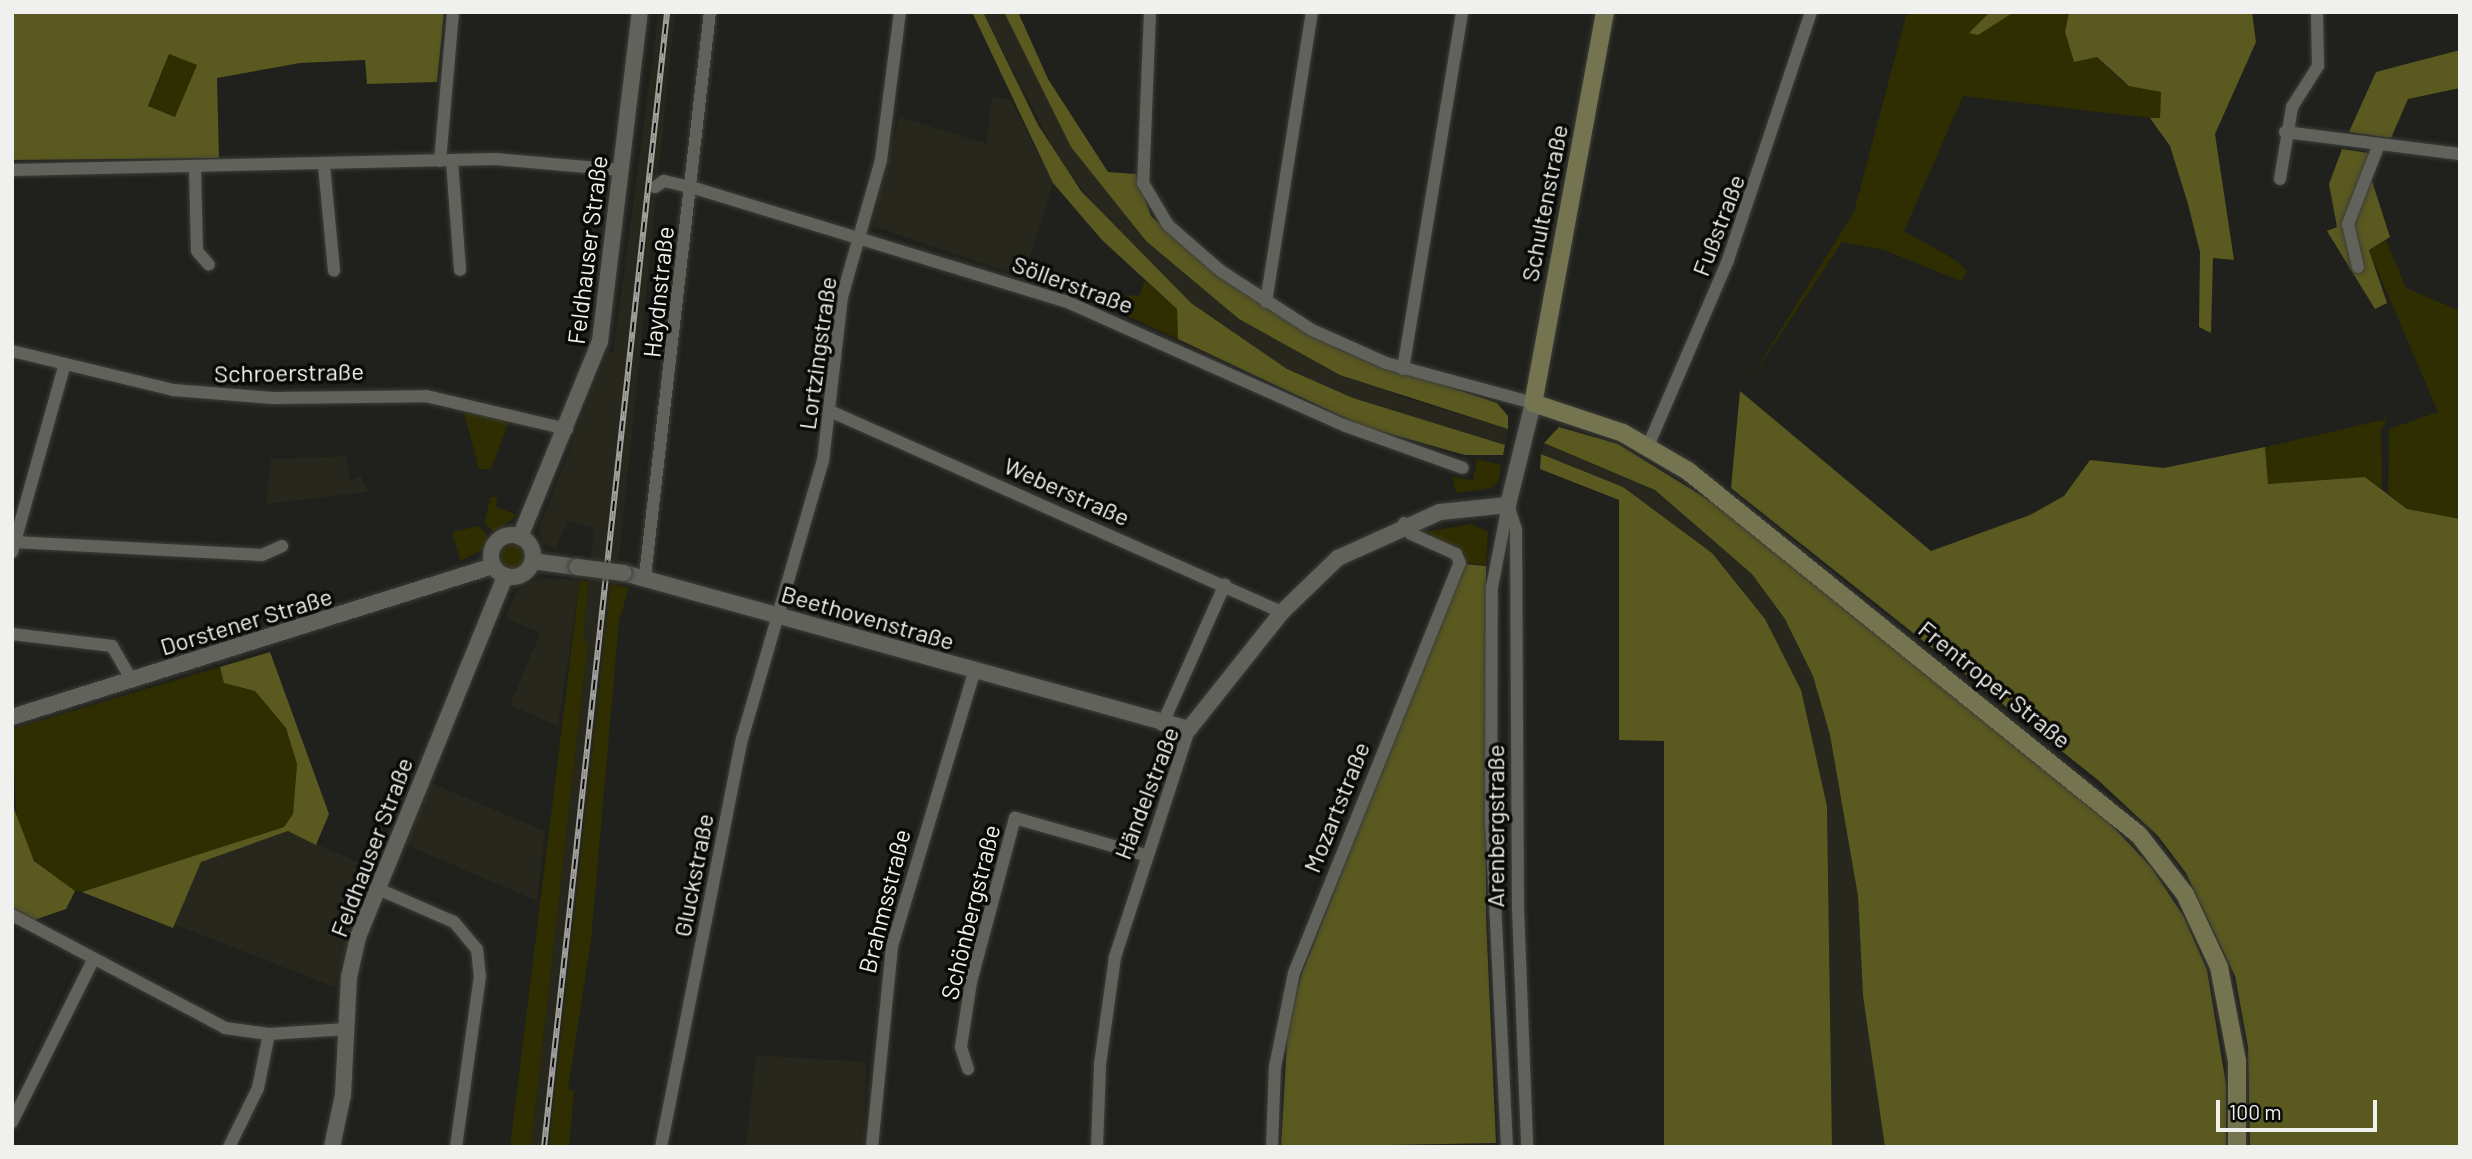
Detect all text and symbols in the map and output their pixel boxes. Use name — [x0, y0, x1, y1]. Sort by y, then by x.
street label: Schultenstraße — [1515, 122, 1573, 284]
street label: Feldhauser Straße — [561, 154, 613, 346]
street label: Fußstraße — [1685, 170, 1751, 280]
street label: Haydnstraße — [637, 225, 679, 359]
street label: Söllerstraße — [1009, 249, 1137, 319]
street label: Lortzingstraße — [792, 275, 842, 431]
street label: Schroerstraße — [214, 356, 364, 388]
street label: Weberstraße — [1000, 451, 1134, 531]
street label: Beethovenstraße — [778, 579, 958, 655]
street label: Dorstener Straße — [157, 581, 335, 661]
street label: Frentroper Straße — [1913, 614, 2077, 754]
street label: Händelstraße — [1108, 723, 1184, 863]
street label: Mozartstraße — [1297, 737, 1375, 877]
street label: Arenbergstraße — [1481, 744, 1509, 908]
street label: Feldhauser Straße — [324, 753, 418, 941]
street label: Gluckstraße — [667, 811, 719, 939]
street label: Schönbergstraße — [934, 822, 1006, 1002]
street label: Brahmsstraße — [852, 826, 916, 976]
scale bar — [2220, 1086, 2381, 1130]
text: 100 m — [2229, 1099, 2282, 1124]

